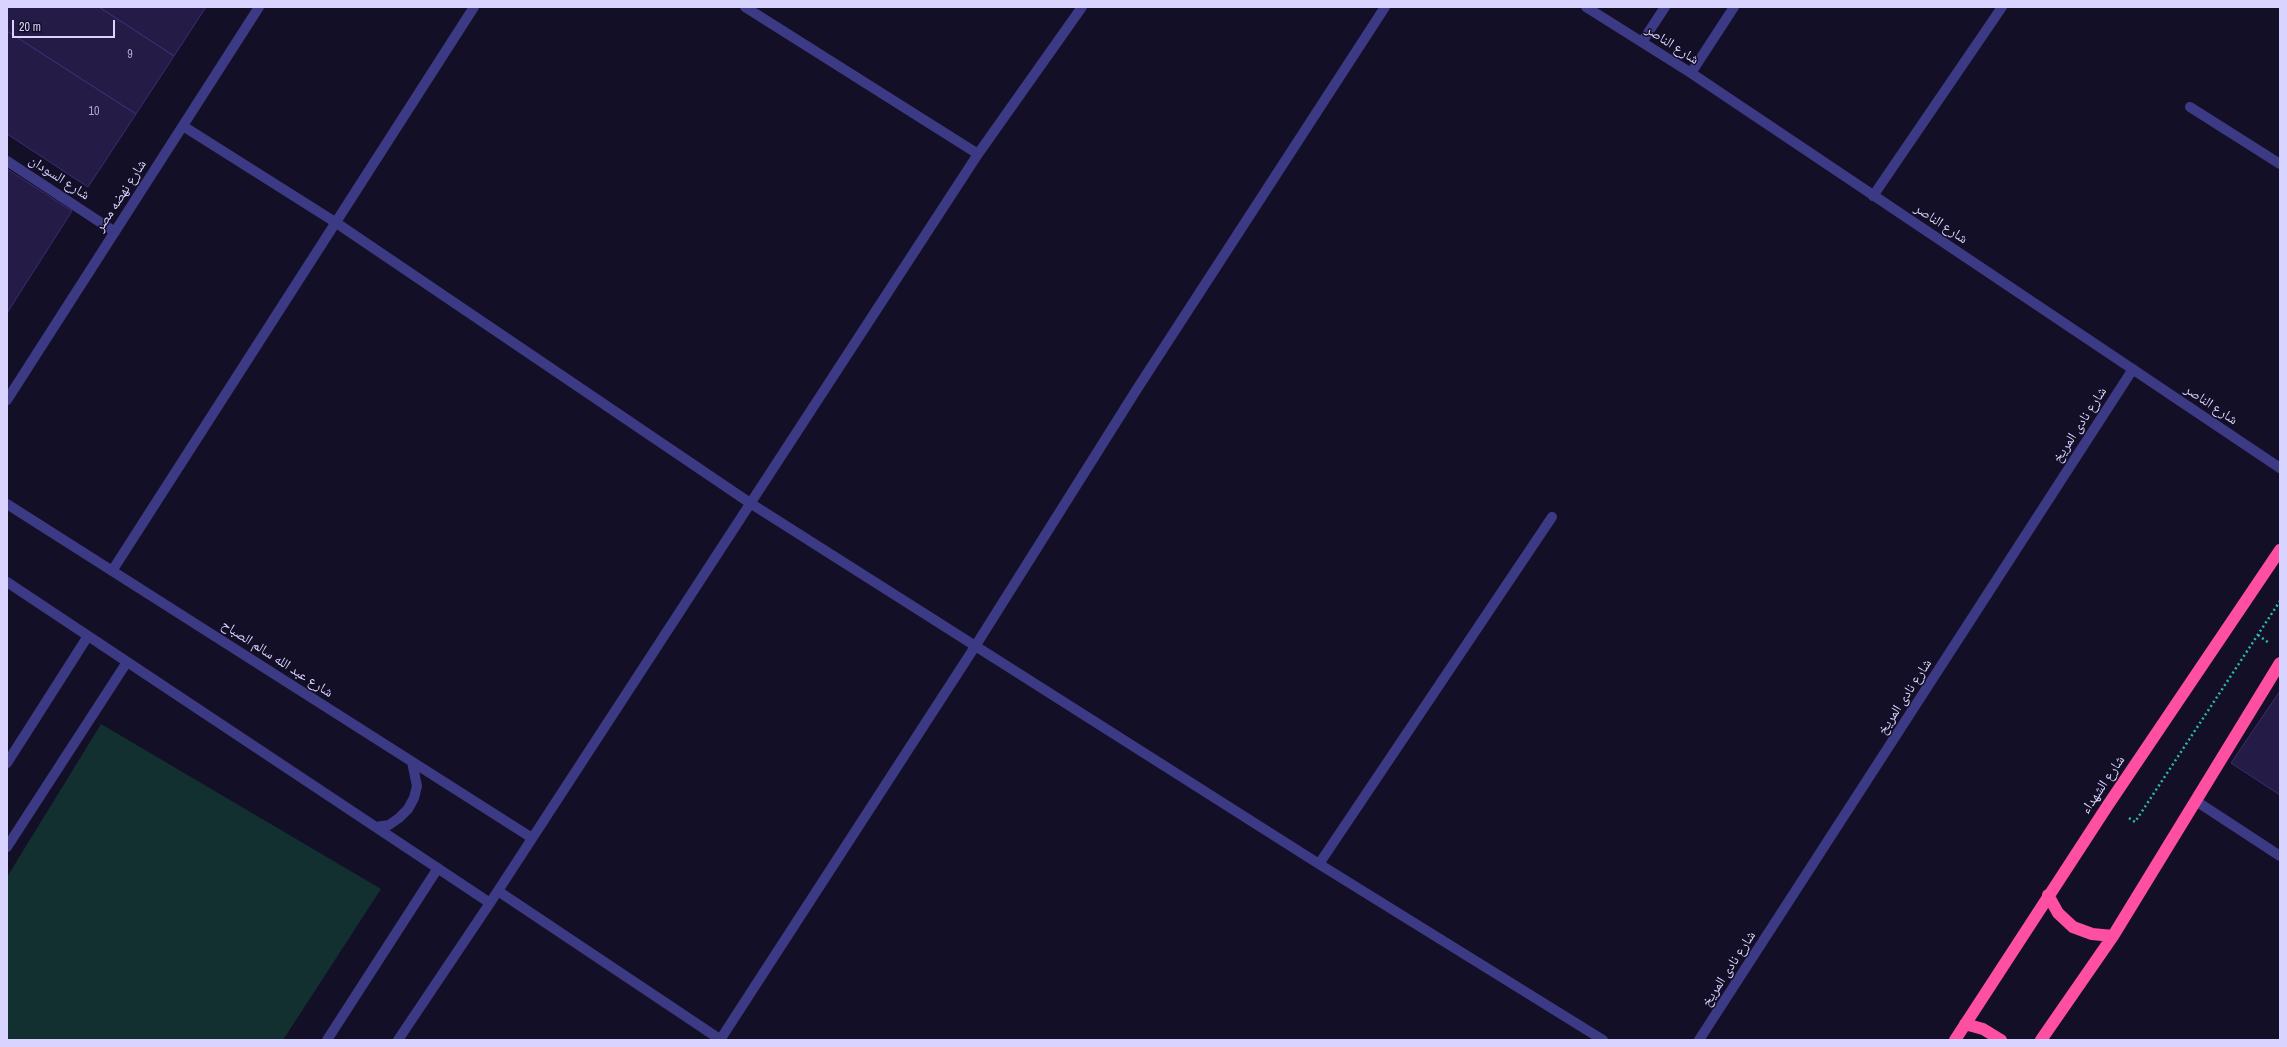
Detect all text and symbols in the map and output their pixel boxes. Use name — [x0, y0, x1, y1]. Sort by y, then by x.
scale bar — [14, 12, 117, 38]
text: 20 m — [19, 19, 41, 35]
street label: شارع الناصر — [1642, 22, 1702, 68]
house number: 9 — [127, 48, 133, 62]
house number: 10 — [89, 105, 99, 119]
street label: شارع السودان — [25, 152, 93, 204]
street label: شارع نهضه مصر — [92, 157, 150, 235]
street label: شارع الناصر — [1911, 200, 1971, 248]
street label: شارع الناصر — [2181, 381, 2241, 429]
street label: شارع نادى المريخ — [2049, 384, 2111, 466]
street label: شارع عبد الله سالم الصباح — [218, 617, 336, 701]
street label: شارع نادى المريخ — [1874, 656, 1936, 738]
street label: شارع الشهداء — [2077, 753, 2129, 817]
street label: شارع نادى المريخ — [1698, 928, 1760, 1010]

